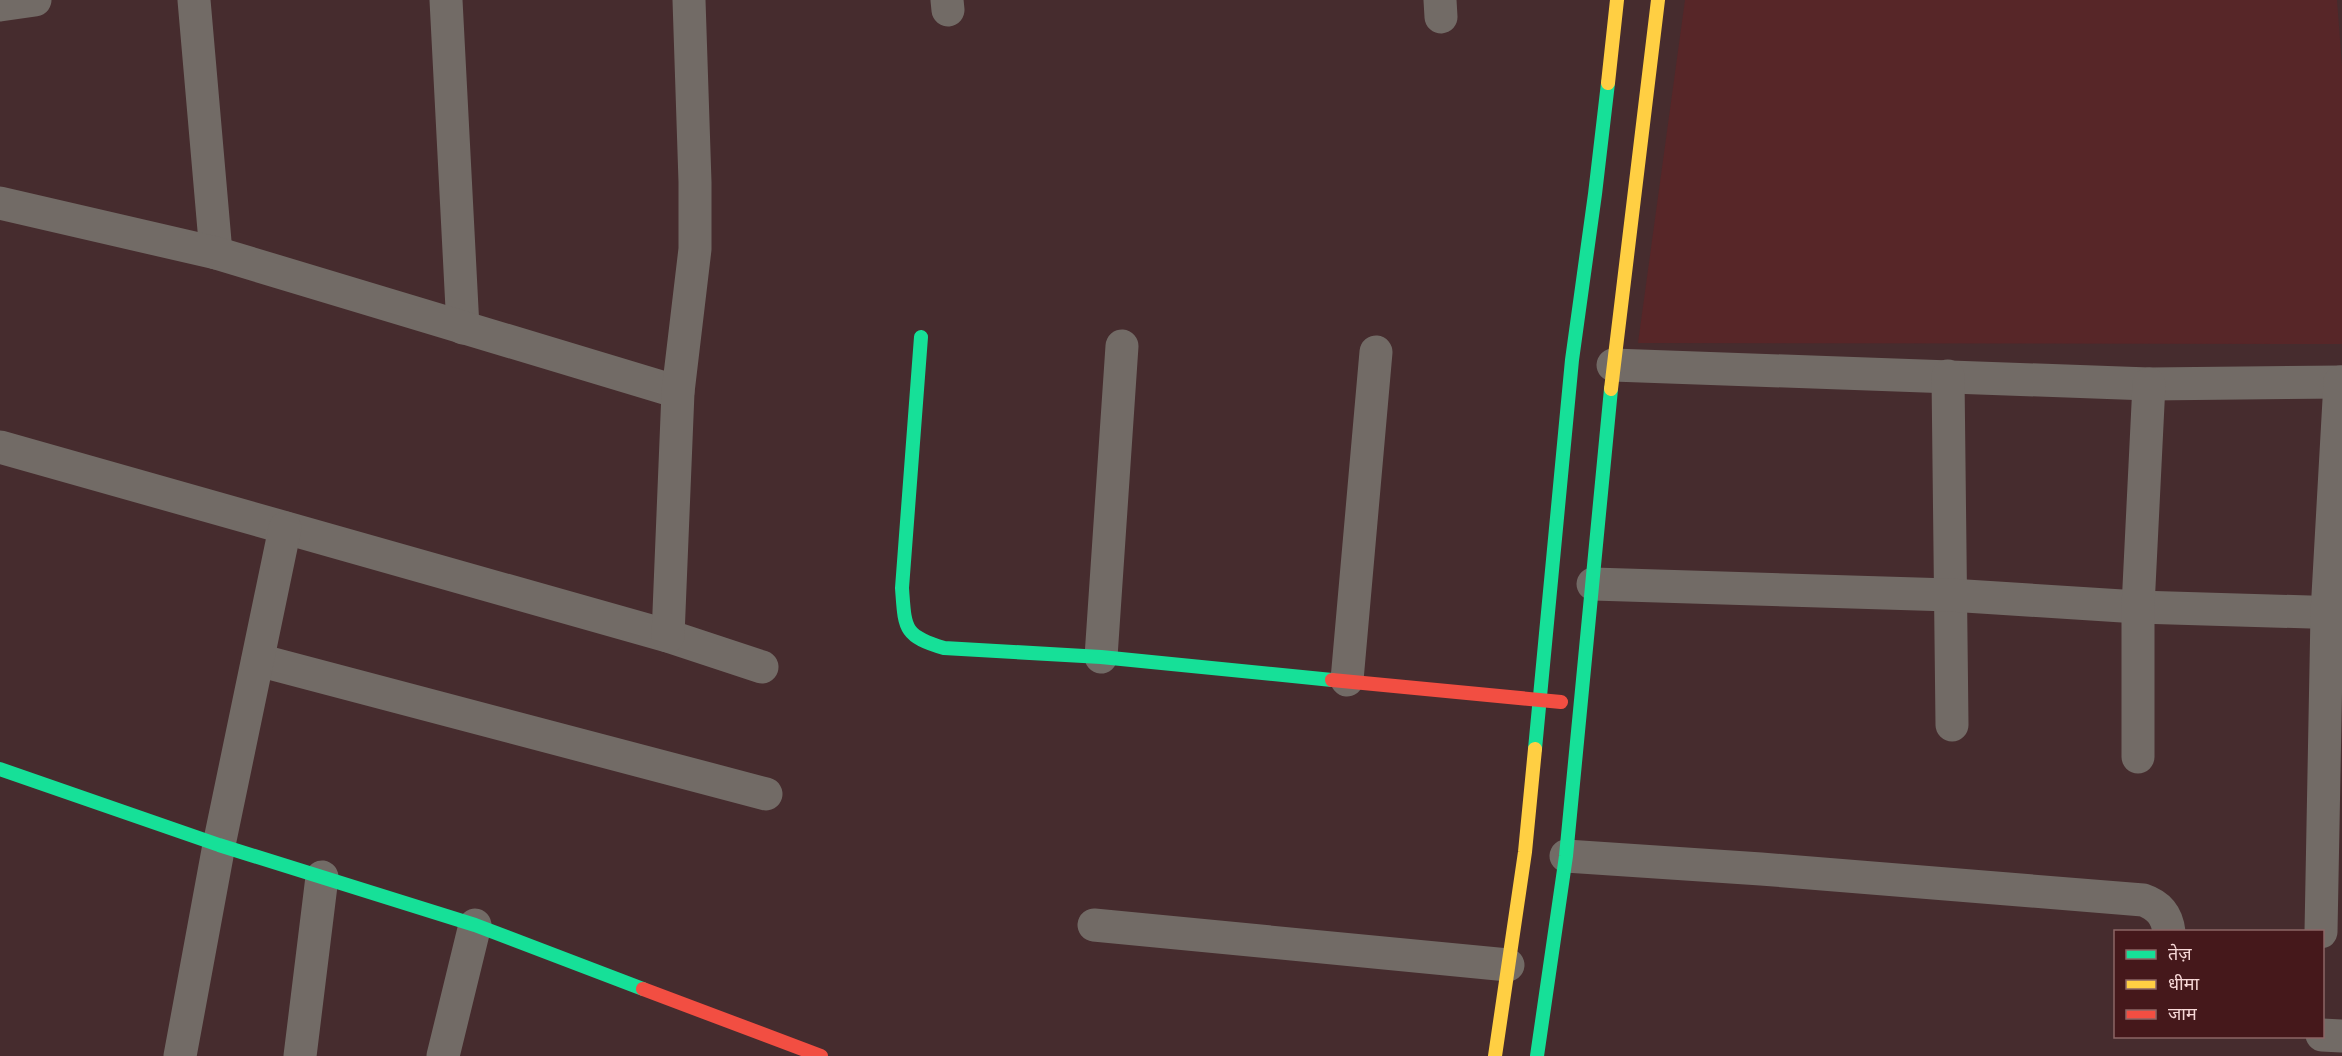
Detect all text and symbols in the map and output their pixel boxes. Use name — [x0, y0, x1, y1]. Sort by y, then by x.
legend — [2114, 930, 2324, 1038]
text: तेज़ — [2168, 942, 2192, 965]
text: धीमा — [2168, 972, 2199, 995]
text: जाम — [2168, 1002, 2198, 1025]

